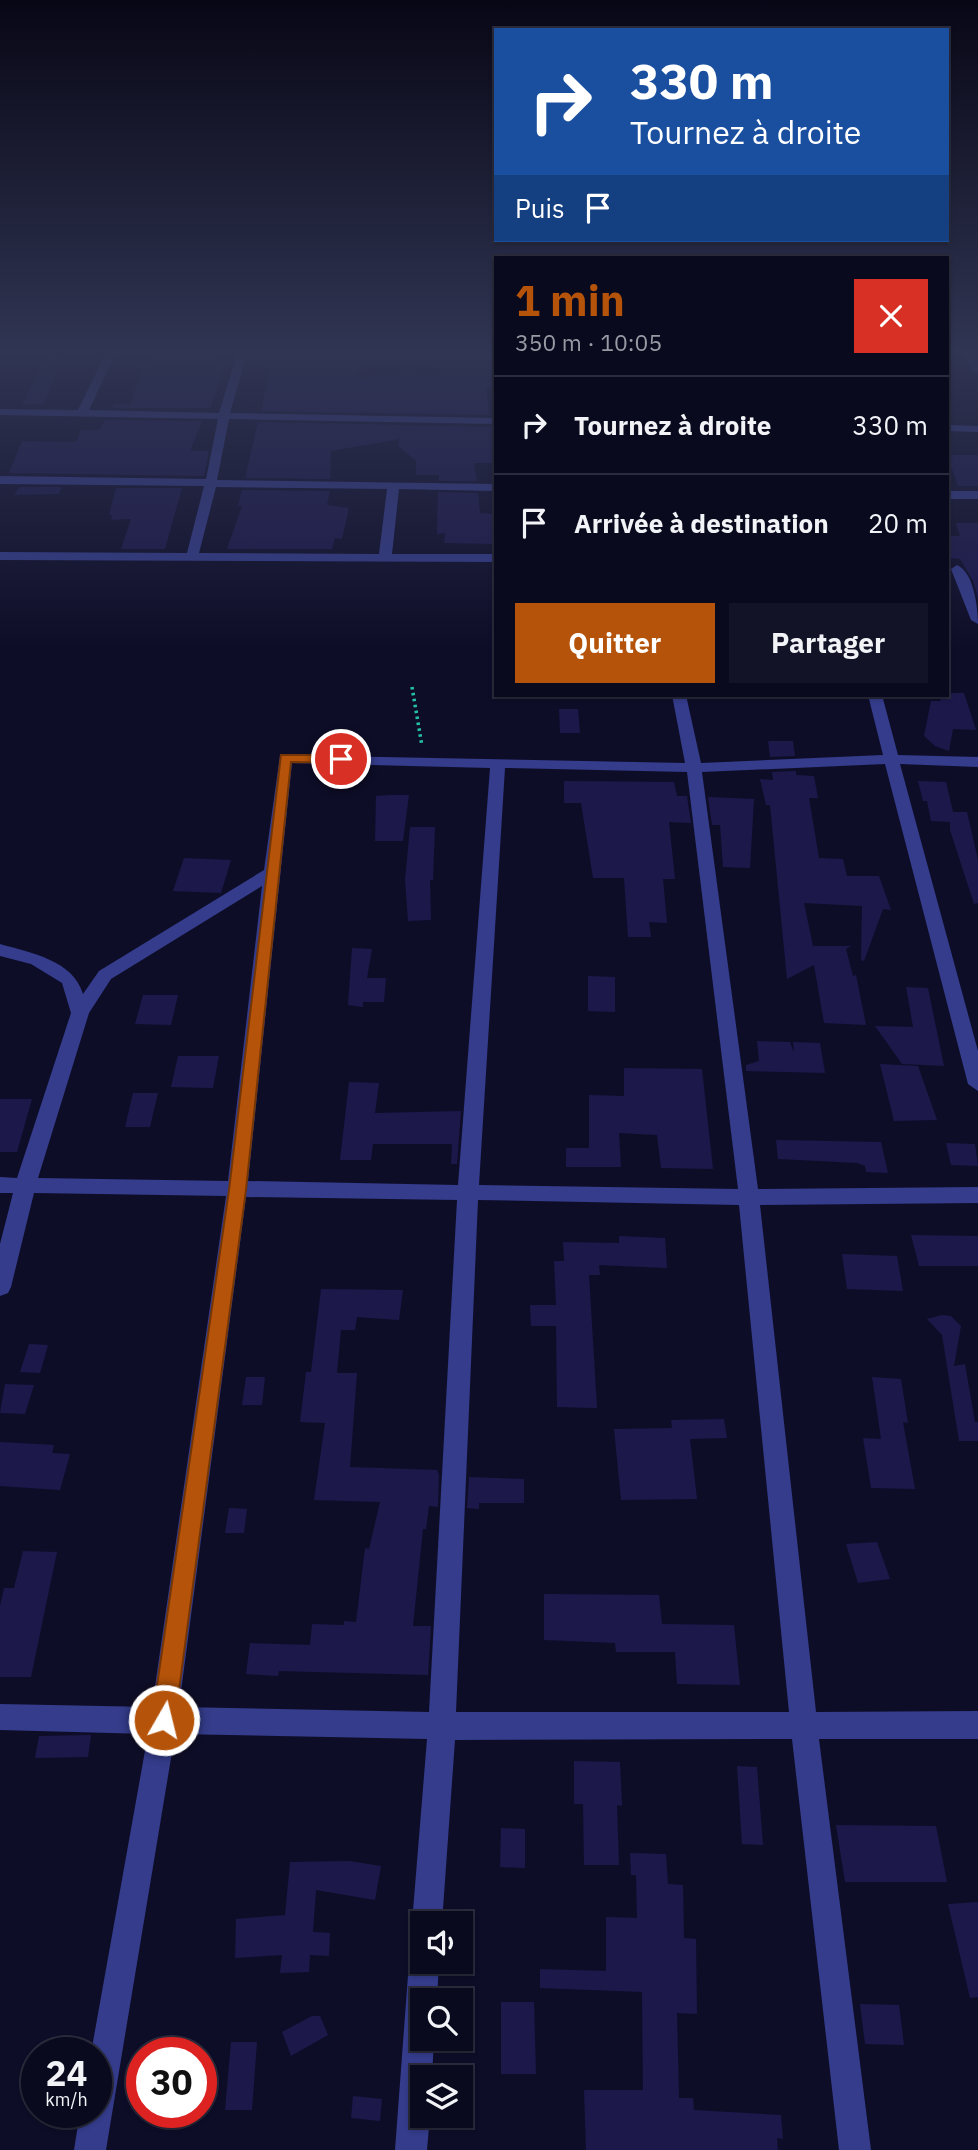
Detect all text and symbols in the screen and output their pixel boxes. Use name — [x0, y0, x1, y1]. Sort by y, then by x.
text: 330 m — [630, 49, 774, 112]
icon: right — [515, 56, 606, 147]
text: Tournez à droite — [630, 111, 861, 153]
icon: arrive — [579, 189, 617, 227]
text: Puis — [515, 191, 565, 225]
text: 1 min — [515, 273, 625, 328]
button: close — [854, 279, 928, 353]
text: 350 m · 10:05 — [515, 327, 662, 357]
icon: right — [515, 406, 553, 444]
text: Tournez à droite — [574, 408, 771, 442]
text: 330 m — [852, 408, 928, 442]
icon: arrive — [515, 504, 553, 542]
text: Arrivée à destination — [574, 506, 829, 540]
text: 20 m — [868, 506, 928, 540]
button: Quitter — [515, 603, 715, 683]
button: Partager — [729, 603, 928, 683]
pin — [311, 729, 371, 789]
icon: arrive — [322, 740, 360, 778]
position arrow — [127, 1683, 201, 1757]
map controls — [410, 1911, 473, 2128]
button: sound — [410, 1911, 473, 1974]
button: search — [410, 1988, 473, 2051]
speed limit sign: 30 — [126, 2037, 217, 2128]
text: 24 — [45, 2050, 88, 2096]
button: layers — [410, 2065, 473, 2128]
text: km/h — [45, 2088, 88, 2111]

